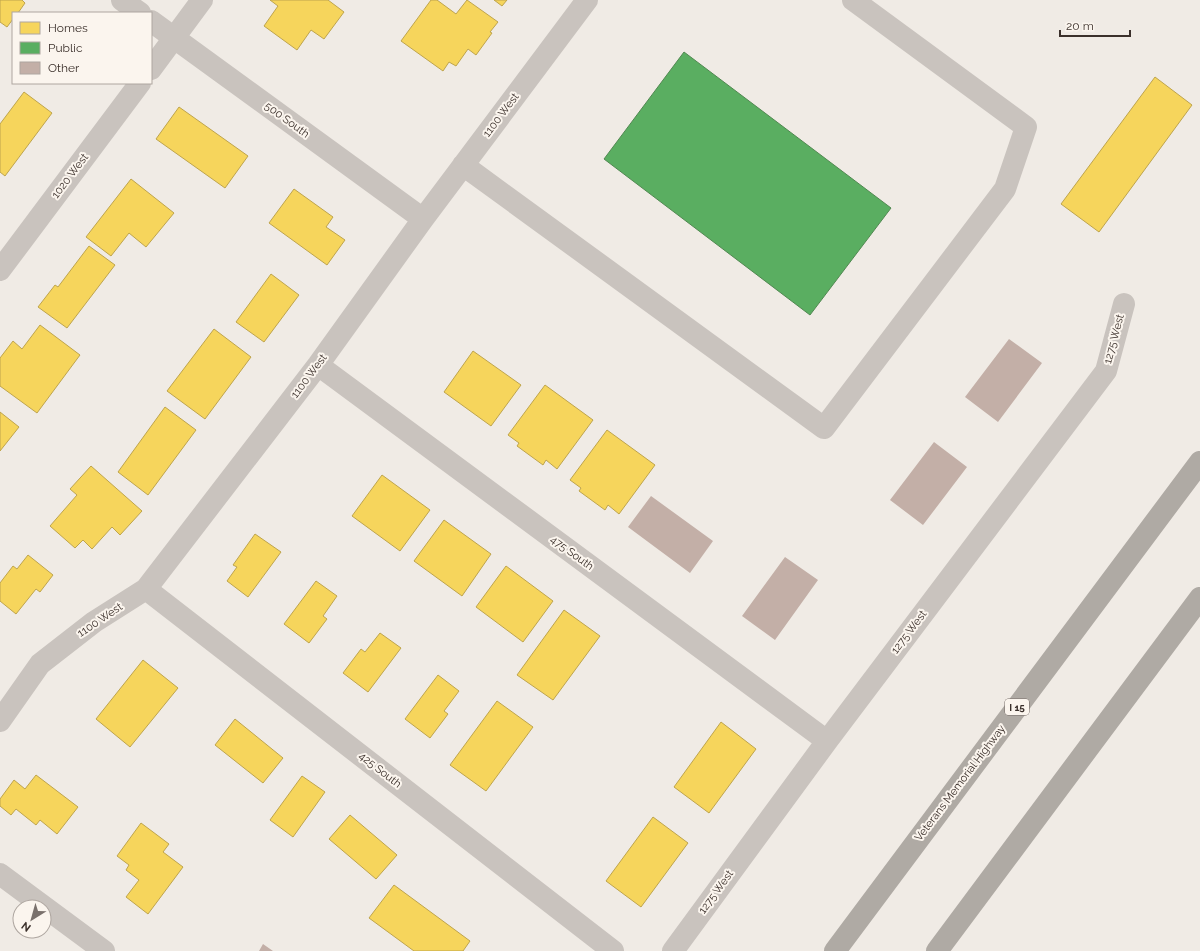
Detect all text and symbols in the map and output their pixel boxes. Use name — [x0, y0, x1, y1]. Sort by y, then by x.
legend — [12, 12, 152, 84]
scale bar — [1060, 12, 1130, 38]
text: 20 m — [1066, 19, 1094, 33]
text: Homes — [48, 21, 88, 35]
text: Public — [48, 41, 83, 55]
text: Other — [48, 61, 80, 75]
street label: 1100 West — [480, 90, 522, 139]
street label: 500 South — [262, 99, 312, 141]
street label: 1020 West — [49, 151, 91, 201]
street label: 1275 West — [1101, 312, 1127, 365]
street label: 1100 West — [288, 351, 330, 400]
street label: 475 South — [548, 533, 596, 573]
street label: 1100 West — [75, 600, 125, 640]
street label: 1275 West — [889, 608, 930, 656]
road number: I 15 — [1005, 699, 1029, 715]
street label: Veterans Memorial Highway — [912, 722, 1008, 844]
street label: 425 South — [356, 749, 404, 791]
street label: 1275 West — [696, 867, 736, 916]
north arrow — [12, 899, 52, 939]
text: N — [19, 919, 34, 934]

